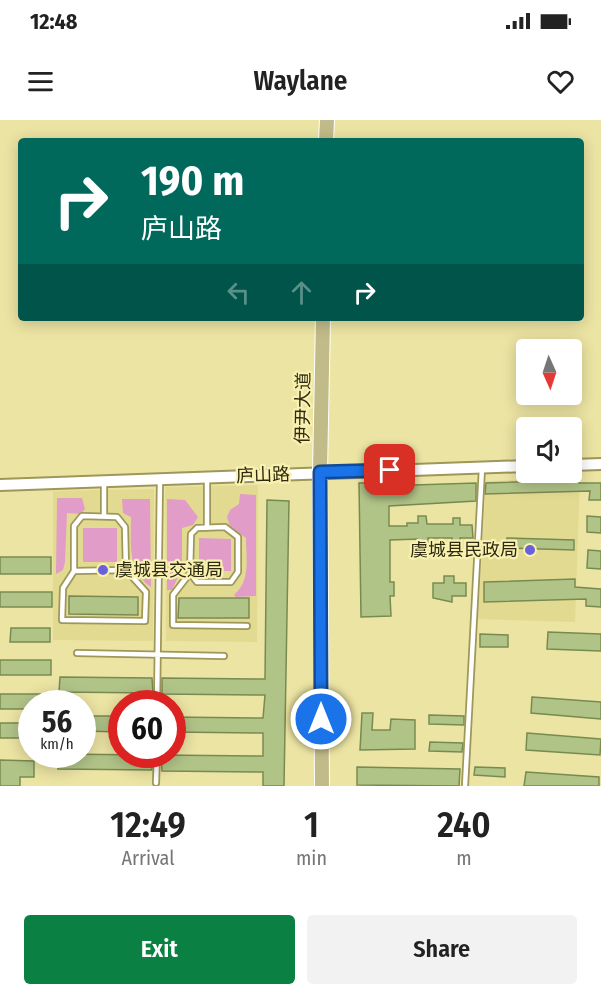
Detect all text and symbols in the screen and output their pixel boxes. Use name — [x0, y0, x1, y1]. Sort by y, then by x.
text: 12:48 — [30, 8, 77, 35]
icon: menu — [24, 65, 57, 98]
text: Waylane — [254, 65, 347, 97]
icon: heart — [544, 65, 577, 98]
text: 190 m — [141, 156, 244, 206]
icon: right — [42, 162, 120, 240]
text: 庐山路 — [141, 213, 222, 245]
icon: left — [222, 276, 255, 309]
icon: ahead — [285, 276, 318, 309]
icon: right — [348, 276, 381, 309]
north arrow — [516, 339, 582, 405]
map controls — [516, 339, 582, 483]
street label: 伊尹大道 — [291, 372, 315, 444]
button: sound — [516, 417, 582, 483]
pin — [364, 444, 415, 495]
icon: arrive — [373, 453, 406, 486]
street label: 庐山路 — [236, 463, 290, 487]
place label: 虞城县民政局 — [410, 539, 518, 561]
marker: 虞城县民政局 — [523, 543, 537, 557]
place label: 虞城县交通局 — [115, 559, 223, 581]
marker: 虞城县交通局 — [96, 563, 110, 577]
position arrow — [289, 687, 353, 751]
speed limit sign: 60 — [108, 690, 186, 768]
text: 56 — [42, 704, 72, 740]
text: km/h — [40, 735, 74, 753]
text: 12:49 — [110, 803, 186, 847]
text: 1 — [304, 803, 319, 847]
text: 240 — [437, 803, 491, 847]
text: Arrival — [121, 846, 175, 870]
text: min — [296, 846, 327, 870]
text: m — [456, 846, 472, 870]
button: Exit — [24, 915, 295, 984]
button: Share — [307, 915, 577, 984]

